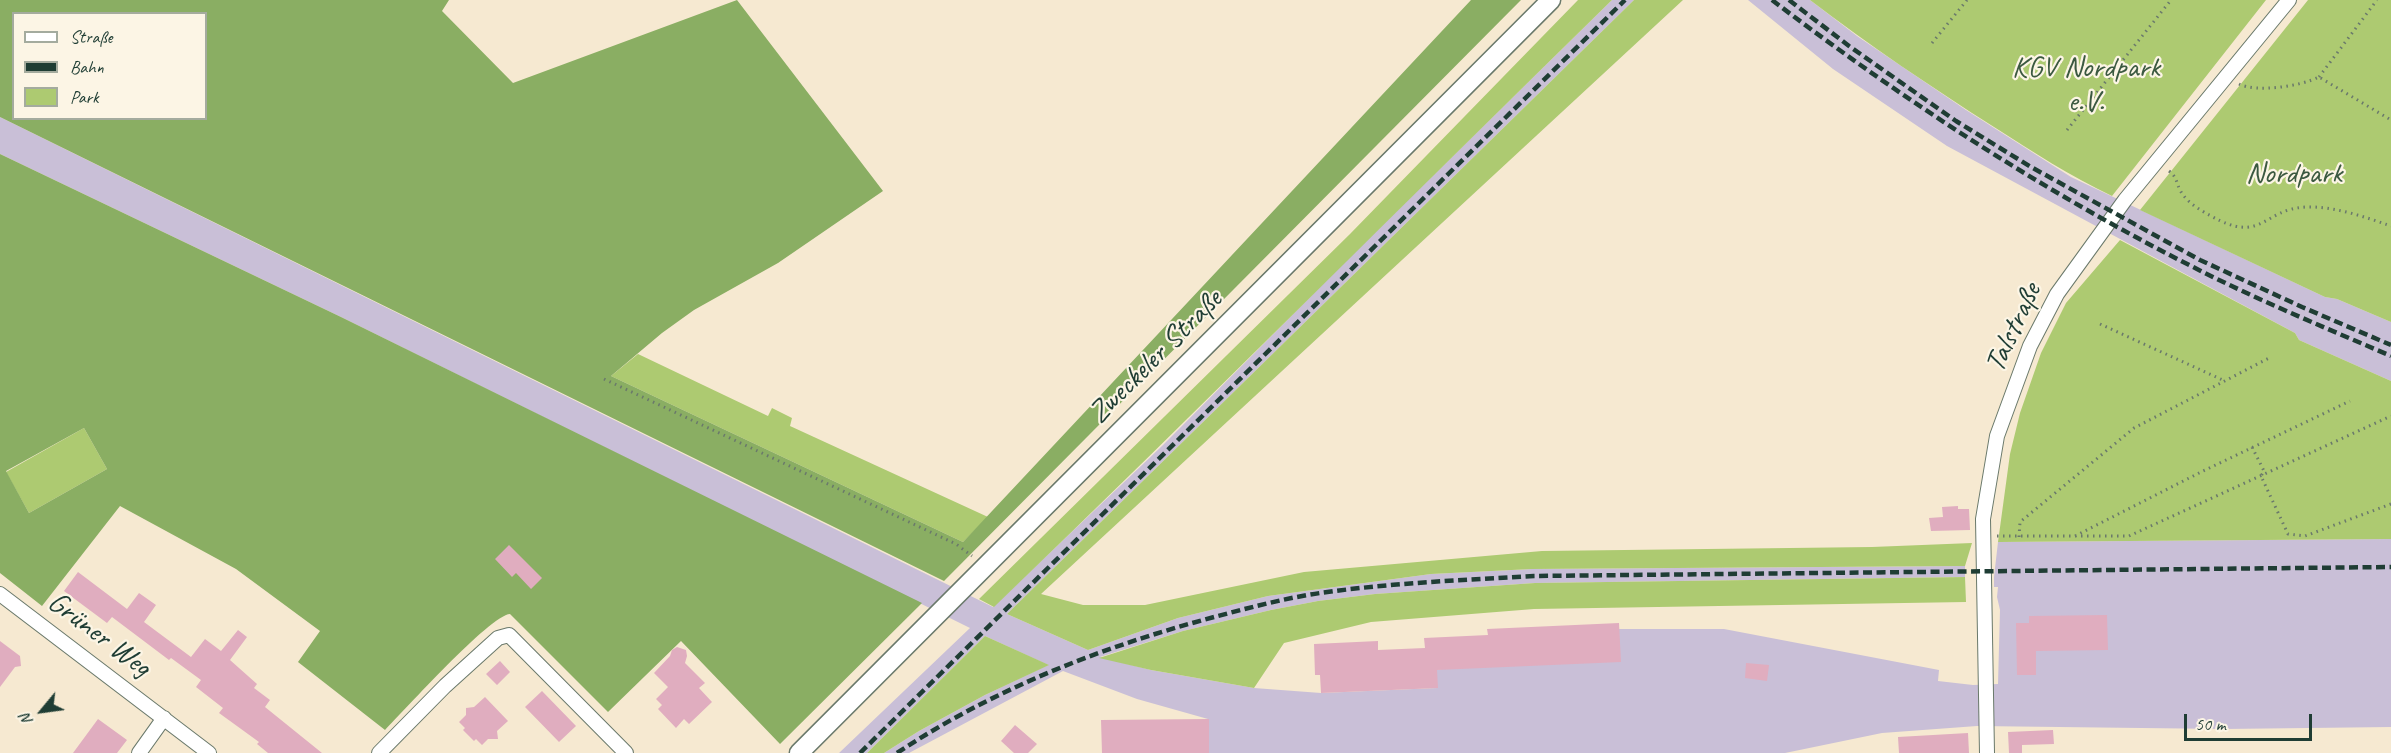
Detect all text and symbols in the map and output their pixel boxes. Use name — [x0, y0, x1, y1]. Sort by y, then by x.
legend — [12, 12, 207, 120]
text: Straße — [70, 26, 112, 48]
park label: KGV Nordpark e.V. — [2012, 50, 2160, 121]
text: Bahn — [70, 56, 104, 78]
text: Park — [70, 86, 99, 108]
park label: Nordpark — [2246, 156, 2342, 192]
street label: Talstraße — [1978, 278, 2050, 378]
street label: Zweckeler Straße — [1082, 283, 1230, 431]
street label: Grüner Weg — [40, 584, 158, 686]
north arrow — [12, 681, 72, 741]
scale bar — [2187, 702, 2314, 740]
text: N — [15, 711, 37, 729]
text: 50 m — [2195, 713, 2226, 735]

